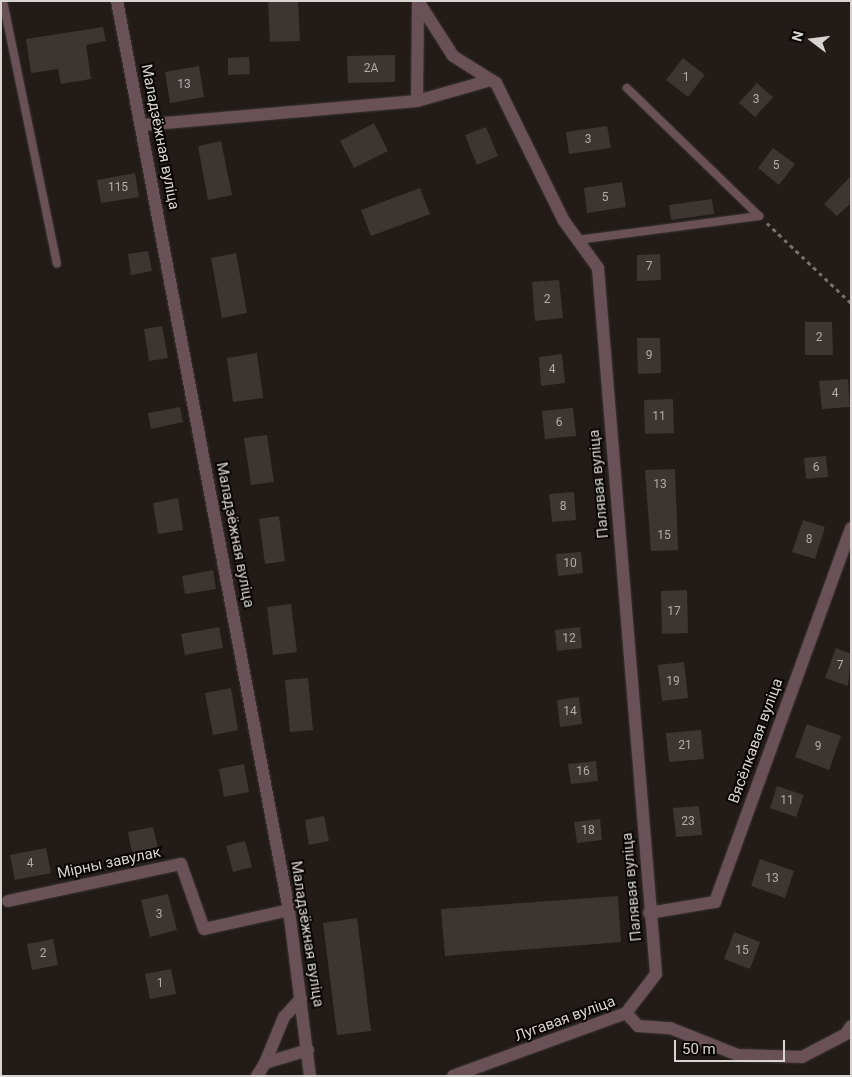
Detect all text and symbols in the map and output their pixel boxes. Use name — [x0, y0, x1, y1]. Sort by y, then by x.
north arrow — [787, 15, 837, 65]
text: N — [789, 29, 807, 43]
house number: 2А — [364, 62, 378, 76]
street label: Маладзёжная вуліца — [137, 63, 183, 211]
house number: 1 — [683, 71, 689, 85]
house number: 13 — [177, 78, 191, 92]
house number: 3 — [753, 93, 759, 107]
house number: 3 — [585, 133, 591, 147]
house number: 5 — [773, 159, 779, 173]
house number: 115 — [108, 181, 128, 195]
house number: 5 — [602, 191, 608, 205]
house number: 7 — [646, 260, 652, 274]
house number: 2 — [544, 293, 550, 307]
house number: 2 — [816, 331, 822, 345]
house number: 9 — [646, 349, 652, 363]
house number: 4 — [549, 363, 555, 377]
house number: 4 — [832, 387, 838, 401]
house number: 11 — [652, 410, 666, 424]
house number: 6 — [556, 416, 562, 430]
street label: Палявая вуліца — [585, 429, 613, 539]
street label: Маладзёжная вуліца — [212, 461, 258, 609]
house number: 6 — [813, 461, 819, 475]
house number: 13 — [653, 478, 667, 492]
house number: 8 — [560, 500, 566, 514]
house number: 15 — [657, 529, 671, 543]
house number: 8 — [806, 533, 812, 547]
house number: 10 — [563, 557, 577, 571]
house number: 17 — [667, 605, 681, 619]
house number: 12 — [562, 632, 576, 646]
house number: 7 — [837, 659, 843, 673]
house number: 19 — [666, 675, 680, 689]
street label: Вясёлкавая вуліца — [725, 676, 787, 806]
house number: 14 — [563, 705, 577, 719]
house number: 21 — [678, 739, 692, 753]
house number: 9 — [815, 740, 821, 754]
house number: 16 — [576, 765, 590, 779]
house number: 11 — [780, 794, 794, 808]
house number: 23 — [681, 815, 695, 829]
house number: 18 — [581, 824, 595, 838]
street label: Палявая вуліца — [618, 832, 646, 942]
street label: Мірны завулак — [56, 843, 162, 883]
house number: 4 — [27, 857, 33, 871]
street label: Маладзёжная вуліца — [287, 860, 327, 1008]
house number: 13 — [765, 872, 779, 886]
house number: 3 — [156, 908, 162, 922]
house number: 15 — [735, 944, 749, 958]
house number: 2 — [40, 947, 46, 961]
house number: 1 — [157, 977, 163, 991]
street label: Лугавая вуліца — [512, 992, 618, 1046]
scale bar — [677, 1030, 788, 1062]
text: 50 m — [682, 1040, 716, 1058]

